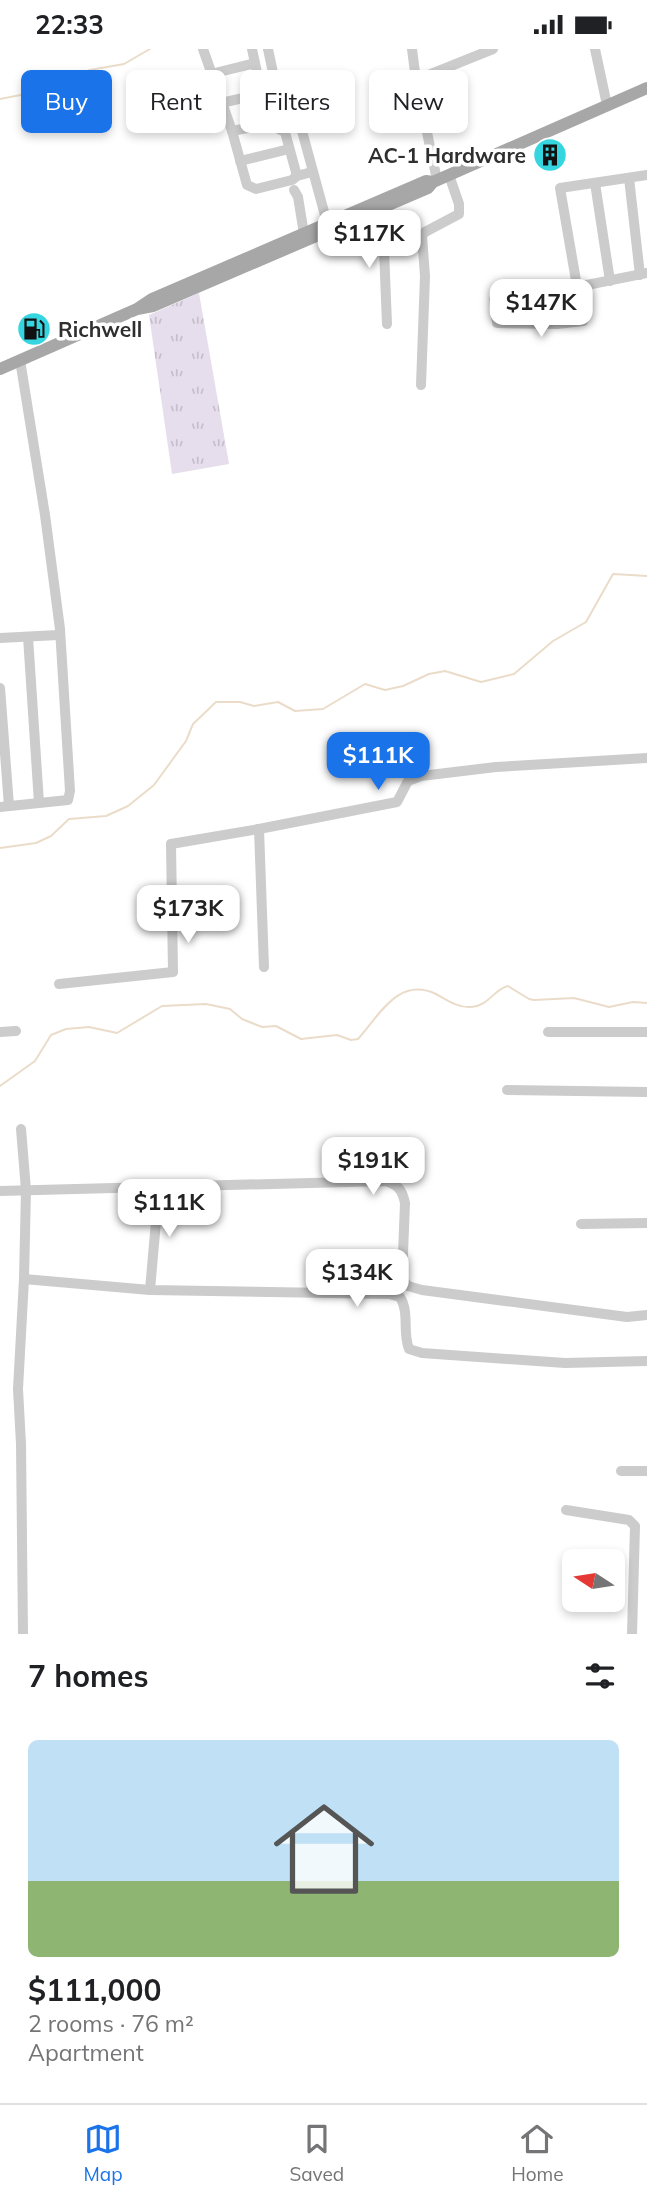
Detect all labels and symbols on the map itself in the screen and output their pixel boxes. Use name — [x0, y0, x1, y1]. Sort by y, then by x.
building icon: AC-1 Hardware — [531, 136, 569, 174]
place label: AC-1 Hardware — [368, 142, 526, 168]
pin: $117K — [320, 211, 418, 270]
pin: $147K — [492, 279, 590, 339]
fuel station icon: Richwell — [15, 310, 53, 348]
place label: Richwell — [58, 316, 142, 342]
pin: $111K — [329, 733, 427, 792]
pin: $173K — [139, 885, 237, 945]
pin: $191K — [324, 1137, 422, 1197]
pin: $111K — [120, 1179, 218, 1239]
pin: $134K — [308, 1249, 406, 1309]
north arrow — [562, 1549, 625, 1612]

